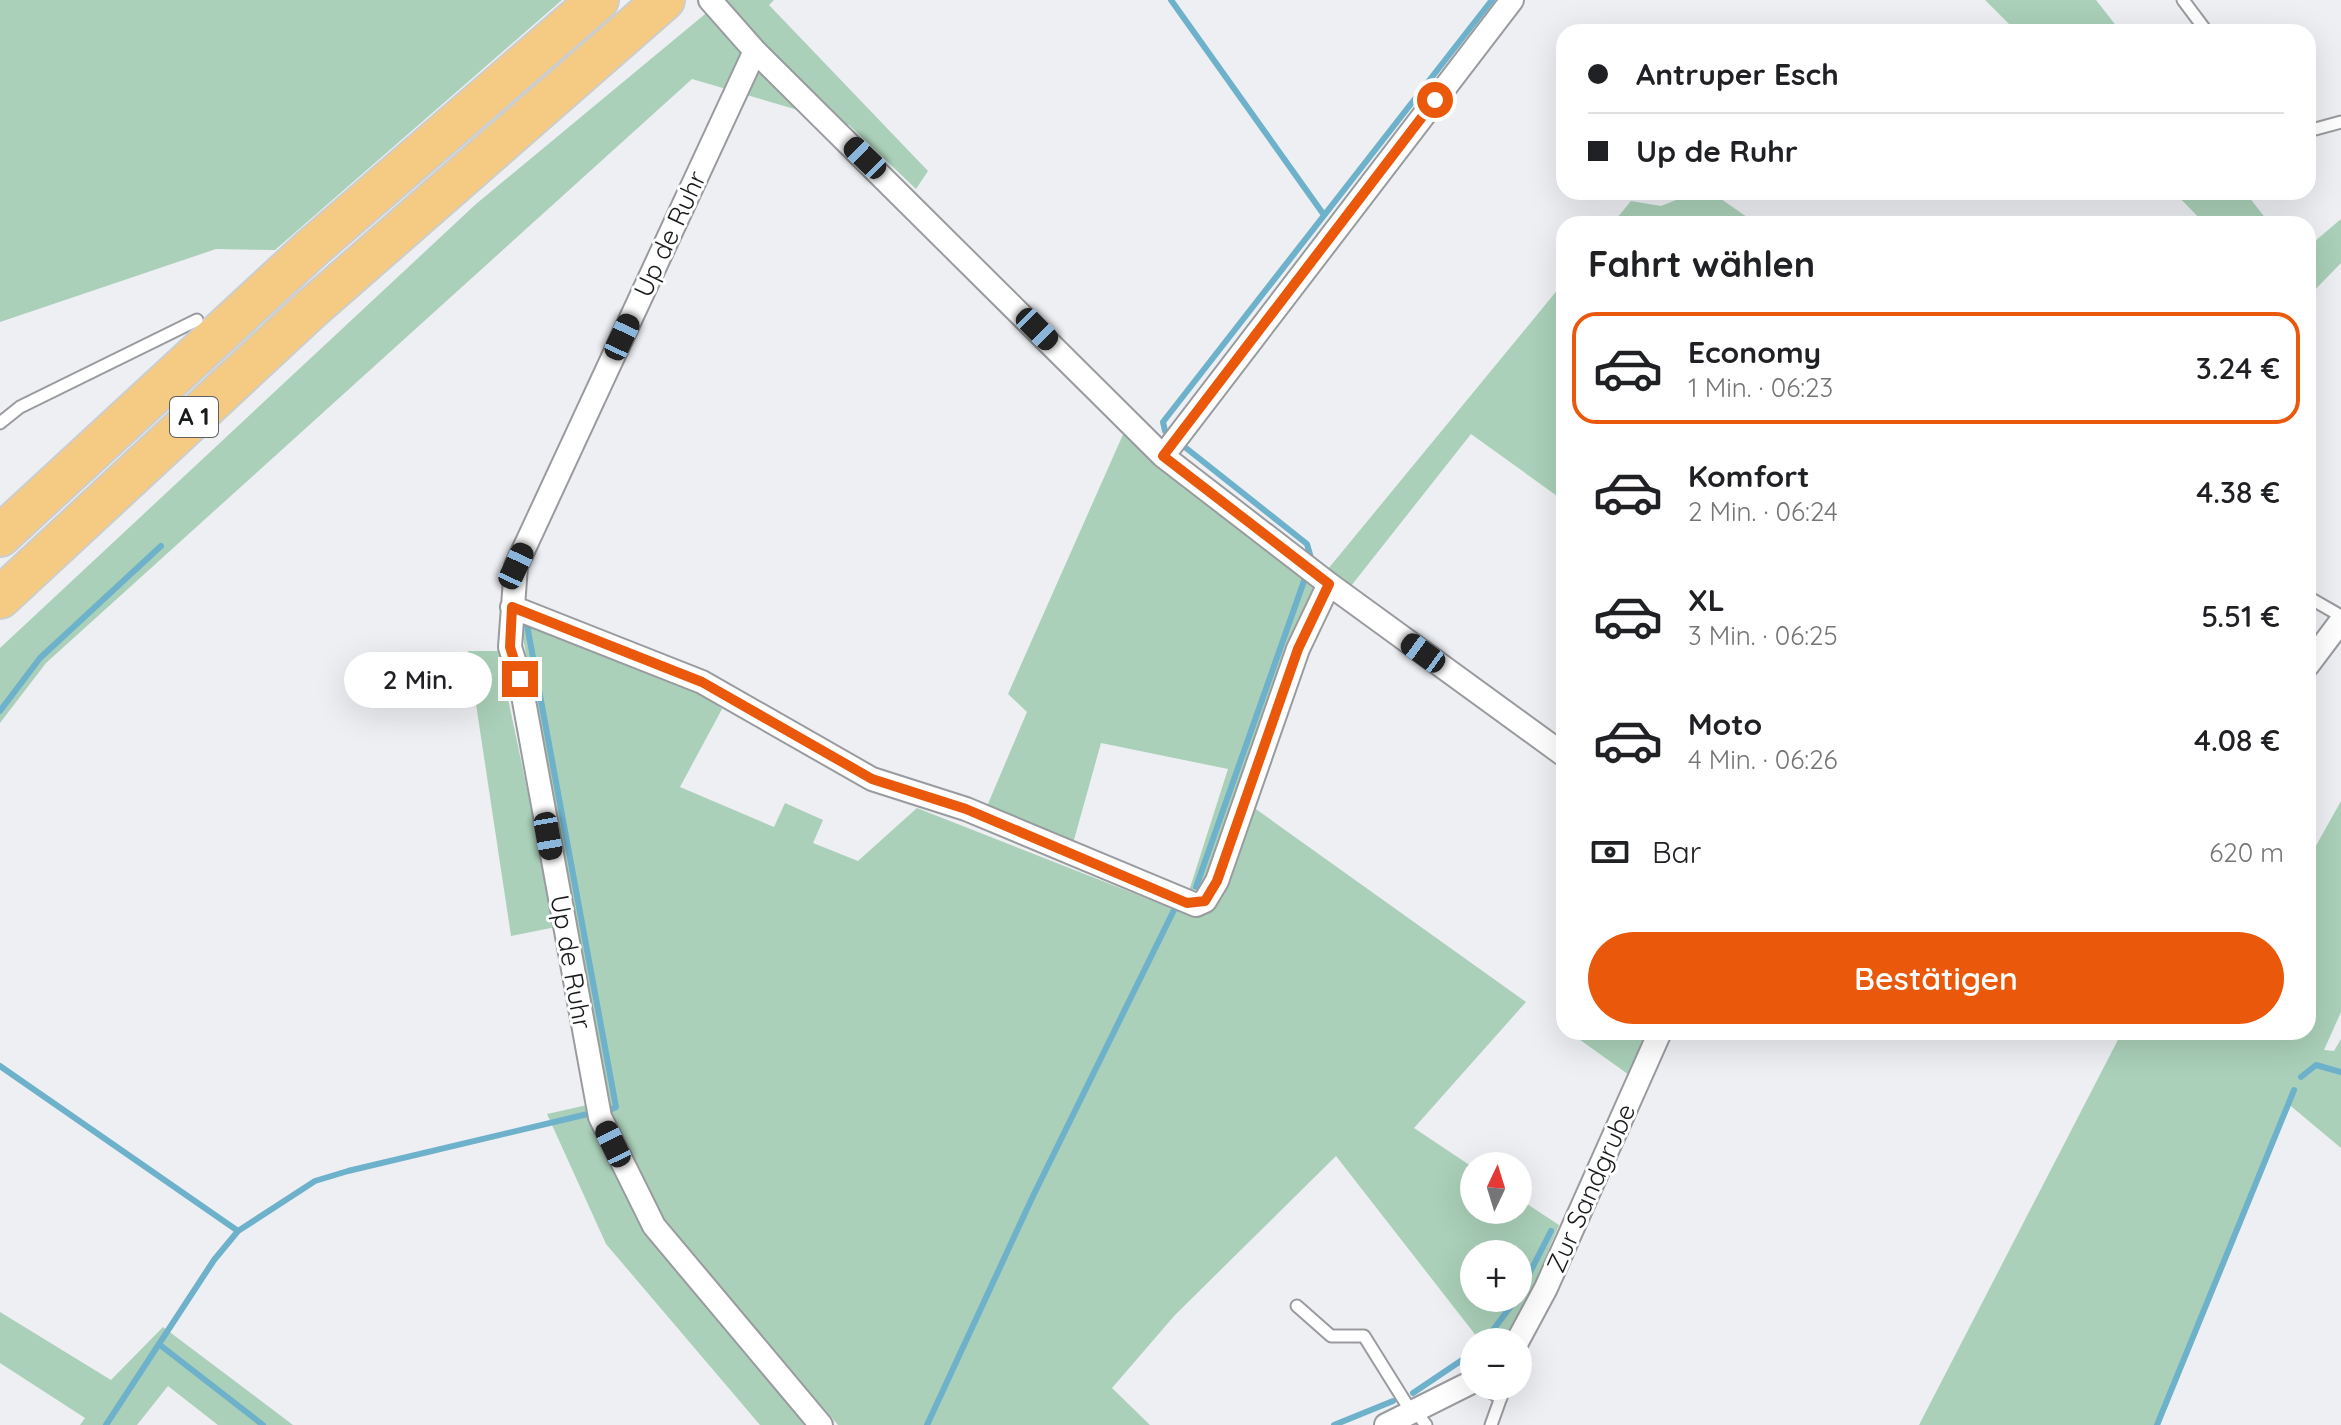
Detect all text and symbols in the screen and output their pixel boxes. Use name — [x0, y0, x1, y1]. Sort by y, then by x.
text: Antruper Esch — [1636, 55, 1839, 93]
route start — [1417, 82, 1453, 118]
text: Up de Ruhr — [1636, 132, 1798, 170]
car — [839, 133, 891, 183]
street label: Up de Ruhr — [626, 165, 713, 302]
text: Fahrt wählen — [1588, 241, 1815, 286]
car — [1012, 304, 1062, 354]
car — [601, 310, 643, 364]
icon: car — [1592, 332, 1664, 404]
text: Economy — [1688, 333, 1821, 371]
text: 3.24 € — [2196, 349, 2280, 387]
text: 1 Min. · 06:23 — [1688, 371, 1833, 404]
road number: A 1 — [170, 397, 218, 437]
icon: car — [1592, 456, 1664, 528]
text: Komfort — [1688, 457, 1810, 495]
text: 4.38 € — [2196, 473, 2280, 511]
text: 2 Min. · 06:24 — [1688, 495, 1838, 528]
car — [495, 539, 537, 593]
icon: car — [1592, 580, 1664, 652]
text: XL — [1688, 581, 1725, 619]
text: 5.51 € — [2201, 597, 2280, 635]
text: 3 Min. · 06:25 — [1688, 619, 1838, 652]
car — [1397, 629, 1449, 677]
callout: 2 Min. — [344, 651, 492, 707]
route end — [502, 661, 538, 697]
text: 2 Min. — [383, 663, 453, 696]
icon: car — [1592, 704, 1664, 776]
text: Moto — [1688, 705, 1762, 743]
text: 4.08 € — [2194, 721, 2280, 759]
text: 4 Min. · 06:26 — [1688, 743, 1838, 776]
car — [532, 810, 564, 862]
icon: cash — [1588, 830, 1632, 874]
text: Bar — [1652, 833, 1701, 871]
text: 620 m — [2209, 836, 2284, 869]
street label: Up de Ruhr — [543, 892, 600, 1032]
button: Bestätigen — [1588, 932, 2284, 1024]
street label: Zur Sandgrube — [1539, 1098, 1642, 1277]
car — [592, 1117, 634, 1171]
north arrow — [1460, 1152, 1532, 1224]
map controls — [1460, 1152, 1532, 1400]
button: + — [1460, 1240, 1532, 1312]
button: − — [1460, 1328, 1532, 1400]

